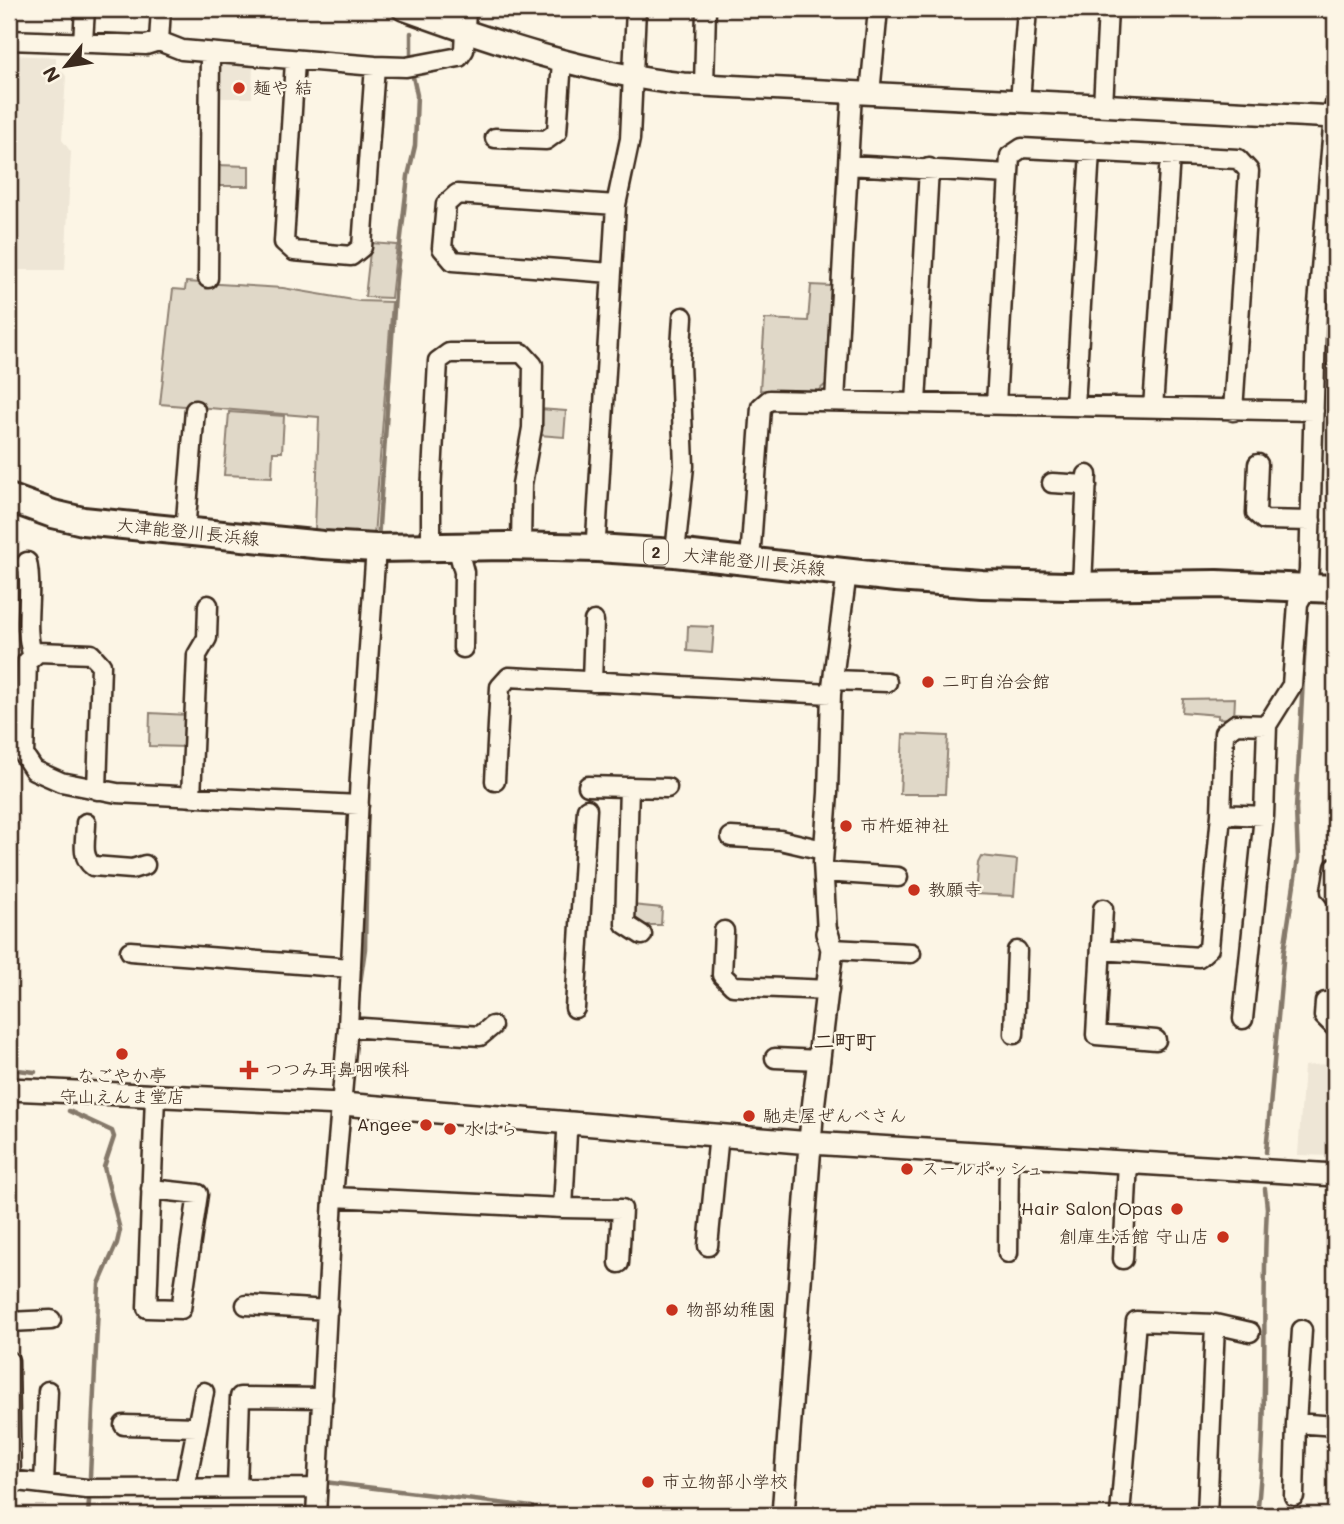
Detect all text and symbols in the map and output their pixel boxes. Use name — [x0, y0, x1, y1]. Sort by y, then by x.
north arrow — [32, 32, 102, 102]
text: N — [36, 62, 65, 87]
place label: 麺や 結 — [253, 75, 313, 99]
marker: 麺や 結 — [231, 80, 247, 96]
street label: 大津能登川長浜線 — [115, 512, 261, 550]
road number: 2 — [644, 540, 668, 565]
street label: 大津能登川長浜線 — [681, 542, 827, 580]
place label: 二町自治会館 — [942, 669, 1050, 693]
marker: 二町自治会館 — [920, 674, 936, 690]
place label: 市杵姫神社 — [860, 813, 950, 837]
marker: 市杵姫神社 — [838, 818, 854, 834]
place label: 教願寺 — [928, 877, 982, 901]
marker: 教願寺 — [906, 882, 922, 898]
district label: 二町町 — [814, 1027, 877, 1054]
marker: なごやか亭 守山えんま堂店 — [114, 1046, 130, 1062]
place label: つつみ耳鼻咽喉科 — [265, 1057, 409, 1081]
marker: つつみ耳鼻咽喉科 — [239, 1060, 259, 1080]
place label: なごやか亭 守山えんま堂店 — [59, 1063, 185, 1108]
place label: 馳走屋ぜんべさん — [763, 1103, 907, 1127]
marker: 馳走屋ぜんべさん — [741, 1108, 757, 1124]
place label: Angee — [357, 1112, 412, 1136]
place label: 水はら — [464, 1116, 518, 1140]
marker: Angee — [418, 1117, 434, 1133]
marker: 水はら — [442, 1121, 458, 1137]
place label: スールポッシュ — [921, 1156, 1044, 1180]
marker: スールポッシュ — [899, 1161, 915, 1177]
place label: Hair Salon Opas — [1021, 1196, 1163, 1220]
marker: Hair Salon Opas — [1169, 1201, 1185, 1217]
place label: 創庫生活館 守山店 — [1059, 1224, 1209, 1248]
marker: 創庫生活館 守山店 — [1215, 1229, 1231, 1245]
place label: 物部幼稚園 — [686, 1297, 776, 1321]
marker: 物部幼稚園 — [664, 1302, 680, 1318]
place label: 市立物部小学校 — [662, 1469, 788, 1493]
marker: 市立物部小学校 — [640, 1474, 656, 1490]

